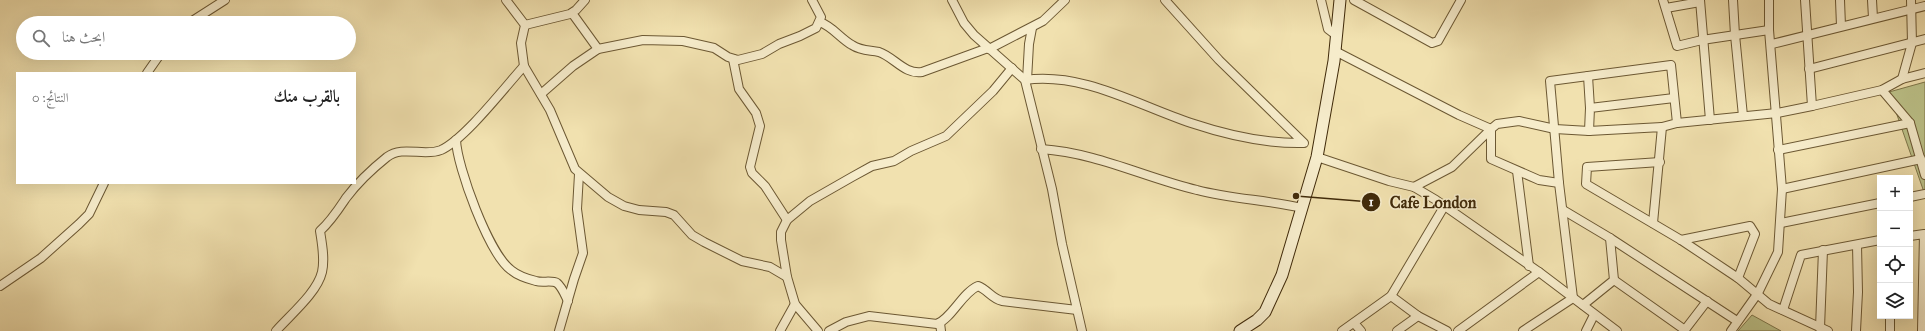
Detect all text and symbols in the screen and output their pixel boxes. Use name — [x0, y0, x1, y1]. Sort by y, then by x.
search box — [16, 16, 356, 60]
icon: search — [30, 27, 52, 49]
text: ابحث هنا — [62, 28, 105, 46]
text: بالقرب منك — [274, 86, 340, 107]
text: النتائج: 0 — [32, 90, 68, 106]
map controls — [1877, 175, 1913, 319]
button: + — [1877, 175, 1913, 211]
callout: Cafe London — [1361, 188, 1484, 216]
text: Cafe London — [1390, 193, 1477, 212]
text: 1 — [1369, 195, 1374, 209]
button: − — [1877, 211, 1913, 247]
button: locate — [1877, 247, 1913, 283]
button: layers — [1877, 283, 1913, 319]

